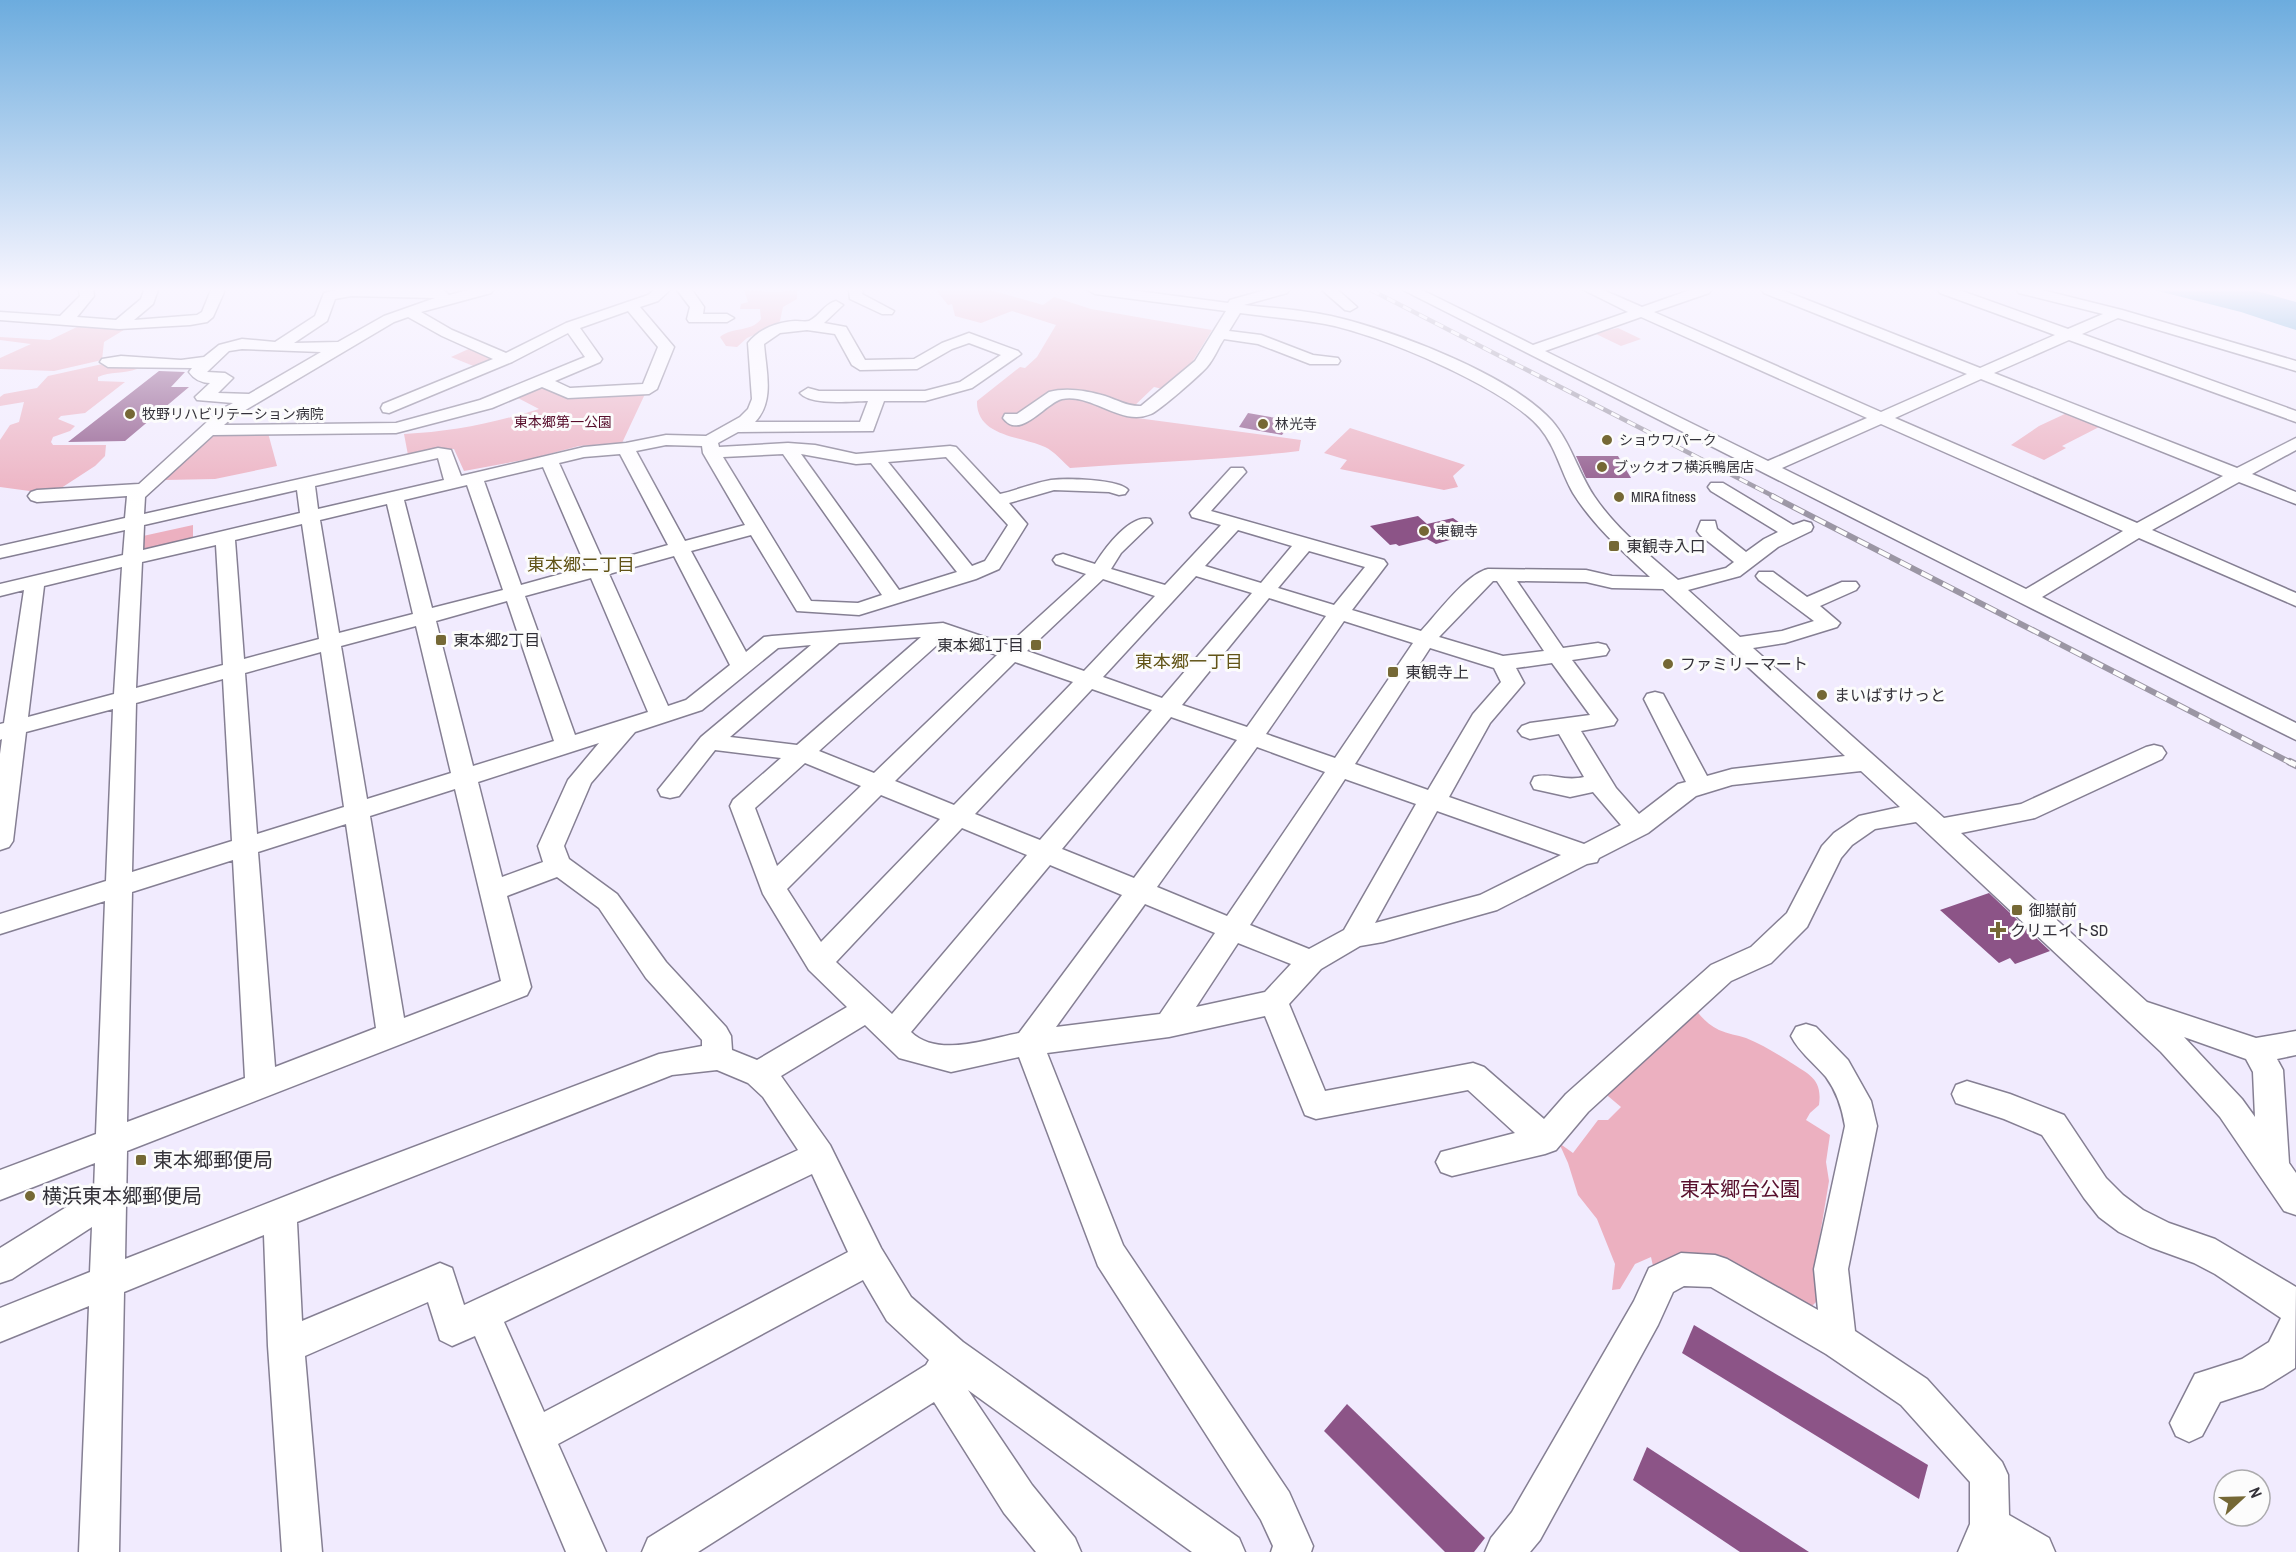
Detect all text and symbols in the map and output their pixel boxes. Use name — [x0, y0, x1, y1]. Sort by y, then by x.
place label: 牧野リハビリテーション病院 — [142, 405, 324, 423]
marker: 牧野リハビリテーション病院 — [123, 407, 137, 421]
park label: 東本郷第一公園 — [514, 413, 612, 431]
place label: 林光寺 — [1275, 415, 1317, 433]
marker: 林光寺 — [1256, 417, 1270, 431]
place label: ショウワパーク — [1619, 431, 1717, 449]
marker: ショウワパーク — [1600, 433, 1614, 447]
place label: ブックオフ横浜鴨居店 — [1614, 458, 1754, 476]
marker: ブックオフ横浜鴨居店 — [1595, 460, 1609, 474]
place label: MIRA fitness — [1631, 488, 1696, 506]
marker: MIRA fitness — [1612, 490, 1626, 504]
place label: 東観寺 — [1436, 522, 1478, 540]
marker: 東観寺 — [1417, 524, 1431, 538]
place label: 東観寺入口 — [1626, 535, 1706, 557]
marker: 東観寺入口 — [1607, 539, 1621, 553]
district label: 東本郷二丁目 — [527, 552, 635, 577]
place label: 東本郷2丁目 — [453, 629, 540, 651]
marker: 東本郷2丁目 — [434, 633, 448, 647]
place label: 東本郷1丁目 — [937, 634, 1024, 656]
marker: 東本郷1丁目 — [1029, 638, 1043, 652]
district label: 東本郷一丁目 — [1135, 649, 1243, 674]
place label: ファミリーマート — [1680, 653, 1808, 675]
marker: ファミリーマート — [1661, 657, 1675, 671]
place label: 東観寺上 — [1405, 661, 1469, 683]
marker: 東観寺上 — [1386, 665, 1400, 679]
place label: まいばすけっと — [1834, 684, 1946, 706]
marker: まいばすけっと — [1815, 688, 1829, 702]
place label: 御嶽前 — [2029, 899, 2077, 921]
marker: 御嶽前 — [2010, 903, 2024, 917]
place label: クリエイトSD — [2010, 919, 2108, 941]
marker: クリエイトSD — [1991, 923, 2005, 937]
place label: 東本郷郵便局 — [153, 1146, 273, 1173]
marker: 東本郷郵便局 — [134, 1153, 148, 1167]
park label: 東本郷台公園 — [1680, 1175, 1800, 1202]
place label: 横浜東本郷郵便局 — [42, 1182, 202, 1209]
marker: 横浜東本郷郵便局 — [23, 1189, 37, 1203]
north arrow — [2212, 1468, 2272, 1528]
text: N — [2244, 1484, 2268, 1501]

